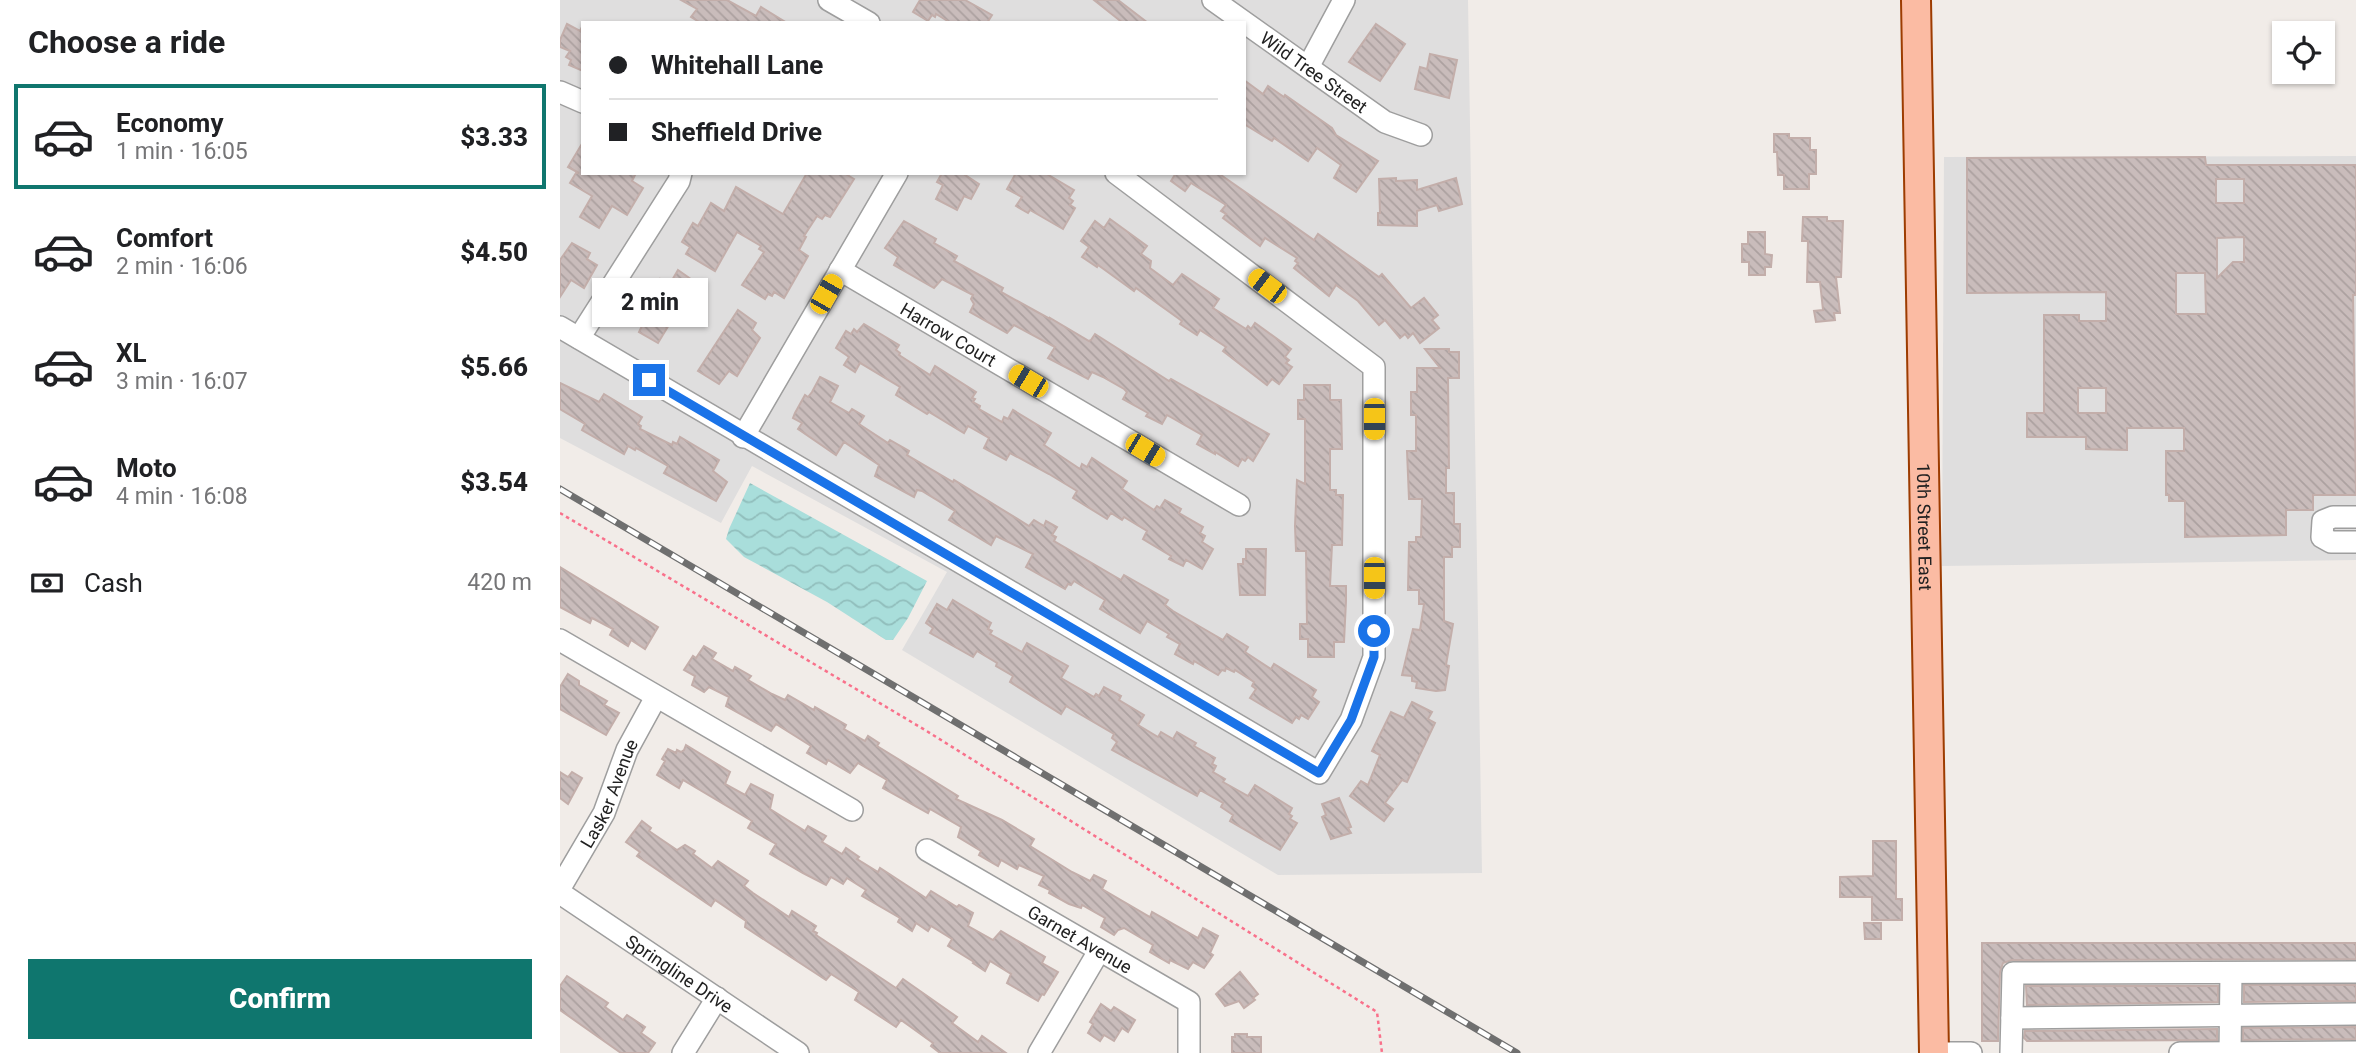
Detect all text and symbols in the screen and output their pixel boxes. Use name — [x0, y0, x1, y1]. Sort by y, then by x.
map controls — [2272, 21, 2335, 84]
button: locate — [2272, 21, 2335, 84]
text: Choose a ride — [28, 23, 225, 61]
street label: Wild Tree Street — [1257, 27, 1372, 117]
text: Whitehall Lane — [651, 50, 823, 80]
icon: car — [32, 105, 95, 168]
text: Economy — [116, 108, 223, 138]
text: Sheffield Drive — [651, 117, 822, 147]
text: $3.33 — [460, 122, 528, 152]
text: 1 min · 16:05 — [116, 138, 248, 165]
icon: car — [32, 220, 95, 283]
text: Comfort — [116, 223, 213, 253]
text: $4.50 — [460, 237, 528, 267]
text: 2 min · 16:06 — [116, 253, 248, 280]
car — [1244, 265, 1291, 307]
car — [807, 271, 846, 317]
callout: 2 min — [591, 278, 707, 328]
text: 2 min — [621, 289, 679, 316]
street label: Harrow Court — [897, 298, 1000, 370]
icon: car — [32, 335, 95, 398]
text: XL — [116, 338, 147, 368]
text: $5.66 — [460, 352, 528, 382]
car — [1005, 361, 1052, 401]
route end — [633, 364, 665, 396]
text: 3 min · 16:07 — [116, 368, 248, 395]
car — [1364, 398, 1385, 440]
car — [1122, 430, 1169, 470]
icon: car — [32, 450, 95, 513]
text: Moto — [116, 453, 177, 483]
street label: 10th Street East — [1913, 463, 1937, 591]
text: $3.54 — [460, 467, 528, 497]
text: 4 min · 16:08 — [116, 483, 248, 510]
car — [1364, 557, 1385, 599]
icon: cash — [28, 564, 66, 602]
text: Cash — [84, 568, 143, 598]
text: 420 m — [467, 569, 532, 596]
route start — [1358, 615, 1390, 647]
street label: Lasker Avenue — [576, 735, 642, 851]
street label: Garnet Avenue — [1024, 900, 1136, 977]
street label: Springline Drive — [622, 930, 737, 1017]
button: Confirm — [28, 959, 532, 1039]

